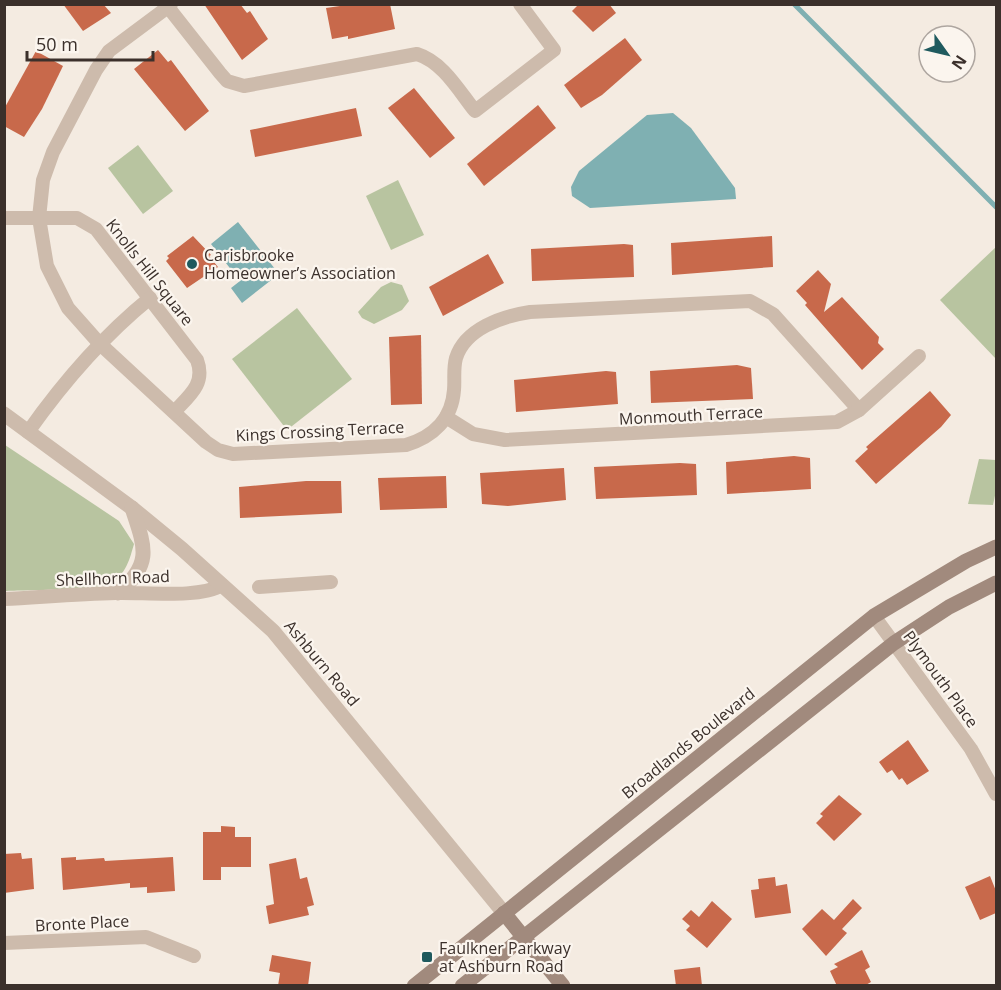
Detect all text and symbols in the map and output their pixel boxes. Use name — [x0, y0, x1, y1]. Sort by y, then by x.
scale bar — [27, 24, 153, 62]
north arrow — [917, 24, 977, 84]
text: 50 m — [36, 32, 78, 56]
text: N — [947, 51, 972, 74]
street label: Knolls Hill Square — [101, 214, 199, 330]
place label: Carisbrooke Homeowner’s Association — [204, 244, 396, 284]
marker: Carisbrooke Homeowner’s Association — [185, 257, 199, 271]
street label: Monmouth Terrace — [618, 400, 764, 430]
street label: Kings Crossing Terrace — [235, 416, 405, 446]
street label: Shellhorn Road — [56, 565, 170, 591]
street label: Ashburn Road — [280, 615, 364, 711]
street label: Plymouth Place — [898, 626, 984, 732]
street label: Broadlands Boulevard — [617, 682, 759, 804]
street label: Bronte Place — [34, 910, 130, 936]
place label: Faulkner Parkway at Ashburn Road — [439, 937, 572, 977]
marker: Faulkner Parkway at Ashburn Road — [420, 950, 434, 964]

